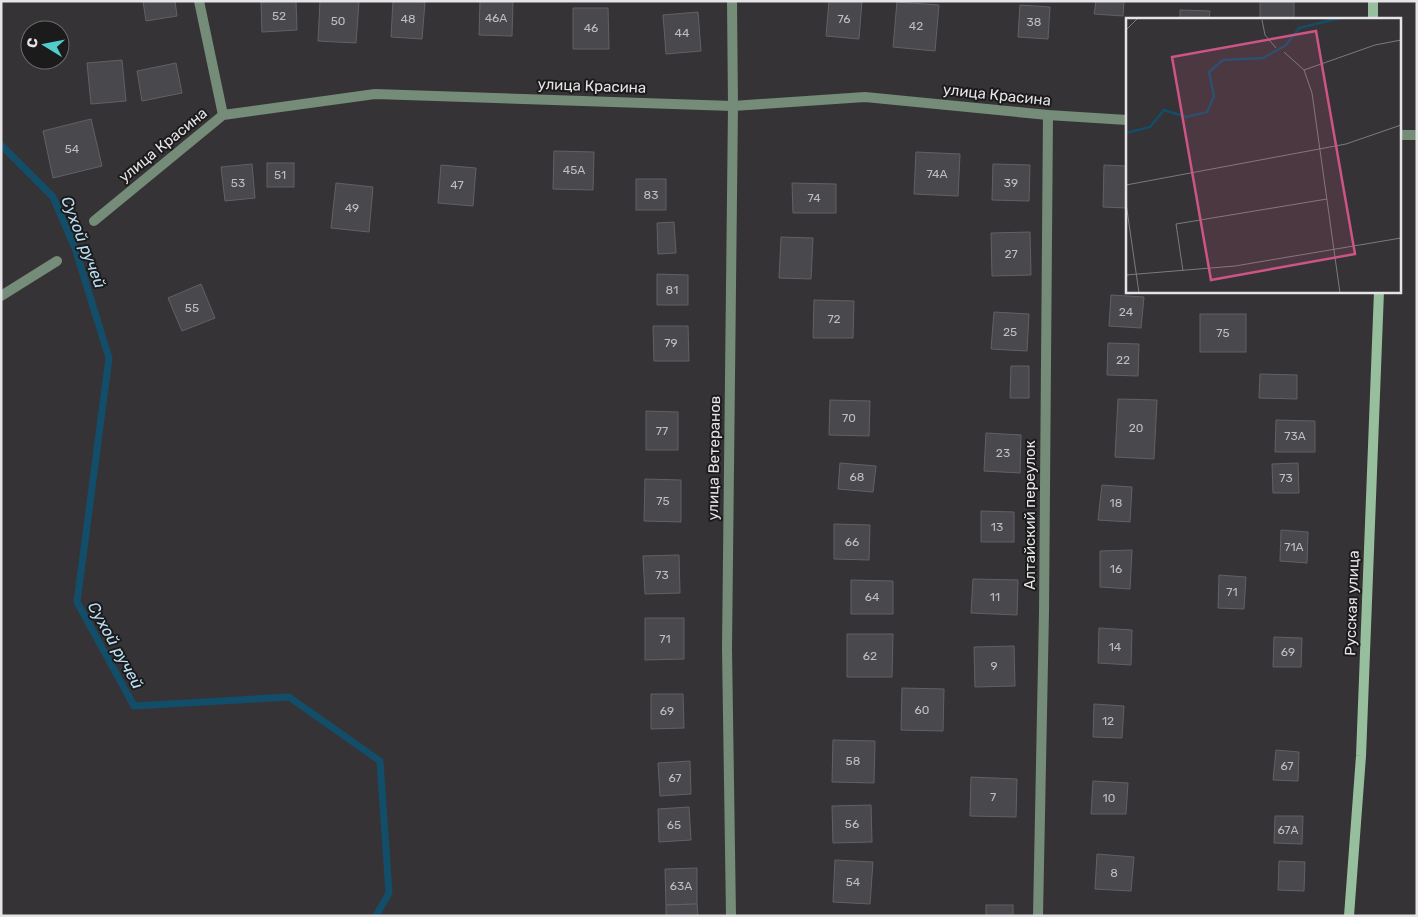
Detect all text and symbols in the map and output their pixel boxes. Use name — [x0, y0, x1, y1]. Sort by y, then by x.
house number: 52 — [272, 9, 286, 23]
house number: 46А — [485, 11, 507, 25]
house number: 48 — [400, 12, 416, 26]
house number: 76 — [837, 12, 851, 26]
house number: 50 — [331, 14, 345, 28]
house number: 38 — [1027, 15, 1041, 29]
inset map — [1126, 18, 1400, 292]
house number: 42 — [909, 19, 923, 33]
north arrow — [20, 20, 70, 70]
house number: 46 — [584, 21, 598, 35]
house number: 44 — [675, 26, 690, 40]
text: С — [23, 36, 42, 49]
street label: улица Красина — [537, 75, 647, 97]
street label: улица Красина — [942, 80, 1052, 110]
street label: улица Красина — [115, 104, 211, 186]
house number: 54 — [65, 142, 80, 156]
house number: 45А — [563, 163, 585, 177]
house number: 74А — [926, 167, 948, 181]
house number: 51 — [274, 168, 286, 182]
house number: 53 — [231, 176, 245, 190]
house number: 39 — [1004, 176, 1018, 190]
house number: 47 — [450, 178, 464, 192]
house number: 83 — [644, 188, 658, 202]
house number: 74 — [807, 191, 821, 205]
water label: Сухой ручей — [57, 194, 110, 291]
house number: 49 — [345, 201, 359, 215]
house number: 27 — [1004, 247, 1018, 261]
house number: 81 — [666, 283, 678, 297]
house number: 55 — [185, 301, 199, 315]
house number: 24 — [1119, 305, 1134, 319]
house number: 72 — [827, 312, 841, 326]
house number: 25 — [1003, 325, 1017, 339]
house number: 75 — [1216, 326, 1230, 340]
house number: 79 — [664, 336, 678, 350]
house number: 22 — [1116, 353, 1130, 367]
street label: улица Ветеранов — [704, 396, 724, 520]
house number: 70 — [842, 411, 856, 425]
house number: 20 — [1129, 421, 1143, 435]
house number: 77 — [656, 424, 668, 438]
house number: 73А — [1284, 429, 1306, 443]
street label: Алтайский переулок — [1021, 440, 1039, 590]
house number: 23 — [996, 446, 1010, 460]
house number: 68 — [850, 470, 864, 484]
house number: 73 — [1279, 471, 1293, 485]
house number: 75 — [656, 494, 670, 508]
house number: 18 — [1110, 496, 1122, 510]
house number: 13 — [991, 520, 1003, 534]
house number: 66 — [845, 535, 859, 549]
house number: 71А — [1284, 540, 1304, 554]
street label: Русская улица — [1341, 550, 1363, 656]
house number: 16 — [1110, 562, 1122, 576]
house number: 73 — [655, 568, 669, 582]
house number: 71 — [1226, 585, 1238, 599]
house number: 64 — [865, 590, 880, 604]
house number: 11 — [990, 590, 1000, 604]
water label: Сухой ручей — [84, 598, 147, 692]
house number: 71 — [659, 632, 671, 646]
house number: 14 — [1109, 640, 1122, 654]
house number: 69 — [1281, 645, 1295, 659]
house number: 62 — [863, 649, 877, 663]
house number: 9 — [990, 659, 998, 673]
house number: 60 — [915, 703, 929, 717]
house number: 69 — [660, 704, 674, 718]
house number: 12 — [1102, 714, 1114, 728]
house number: 58 — [846, 754, 860, 768]
house number: 67 — [1280, 759, 1294, 773]
house number: 67 — [668, 771, 682, 785]
house number: 7 — [990, 790, 996, 804]
house number: 10 — [1103, 791, 1115, 805]
house number: 56 — [845, 817, 859, 831]
house number: 65 — [667, 818, 681, 832]
house number: 67А — [1277, 823, 1299, 837]
house number: 8 — [1110, 866, 1118, 880]
house number: 54 — [846, 875, 861, 889]
house number: 63А — [670, 879, 692, 893]

